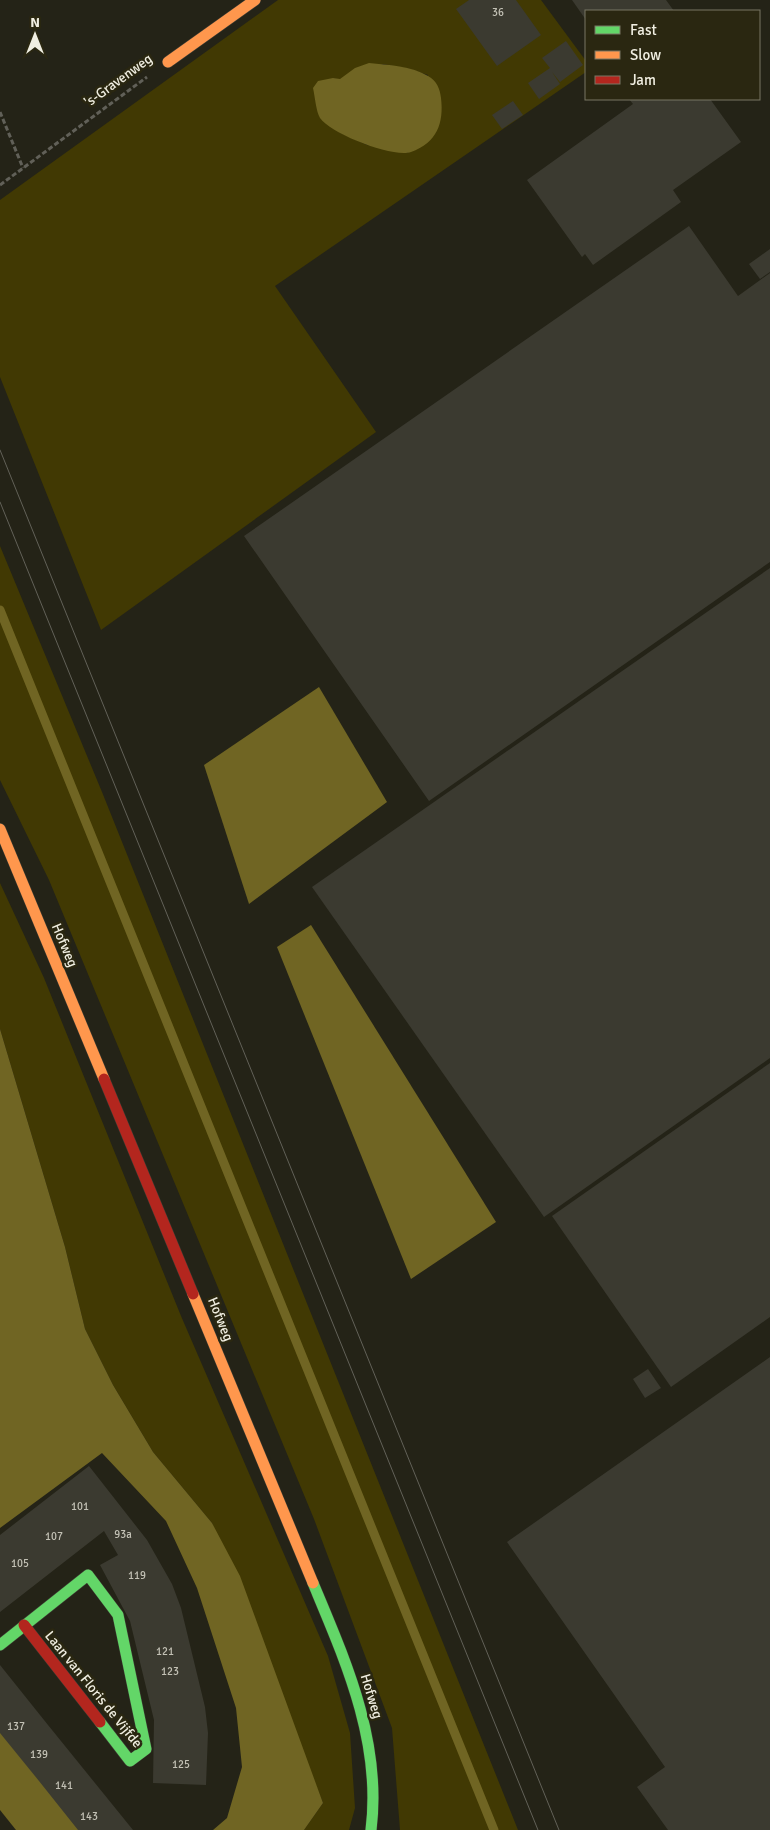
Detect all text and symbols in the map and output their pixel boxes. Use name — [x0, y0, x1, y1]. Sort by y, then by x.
house number: 36 — [492, 6, 504, 19]
north arrow — [10, 10, 60, 60]
legend — [585, 10, 760, 100]
text: N — [30, 14, 40, 31]
text: Fast — [630, 21, 657, 39]
text: Slow — [630, 46, 661, 64]
street label: 's-Gravenweg — [81, 50, 156, 111]
text: Jam — [630, 71, 656, 89]
street label: Hofweg — [48, 921, 81, 970]
street label: Hofweg — [204, 1295, 237, 1344]
house number: 101 — [71, 1500, 89, 1513]
house number: 93a — [114, 1528, 132, 1541]
house number: 107 — [45, 1530, 63, 1543]
house number: 105 — [11, 1557, 29, 1570]
house number: 119 — [128, 1569, 146, 1582]
street label: Laan van Floris de Vijfde — [41, 1627, 146, 1751]
house number: 121 — [156, 1645, 174, 1658]
house number: 123 — [161, 1665, 179, 1678]
street label: Hofweg — [357, 1672, 386, 1721]
house number: 137 — [7, 1720, 25, 1733]
house number: 139 — [30, 1748, 48, 1761]
house number: 125 — [172, 1758, 190, 1771]
house number: 141 — [55, 1779, 73, 1792]
house number: 143 — [80, 1810, 98, 1823]

